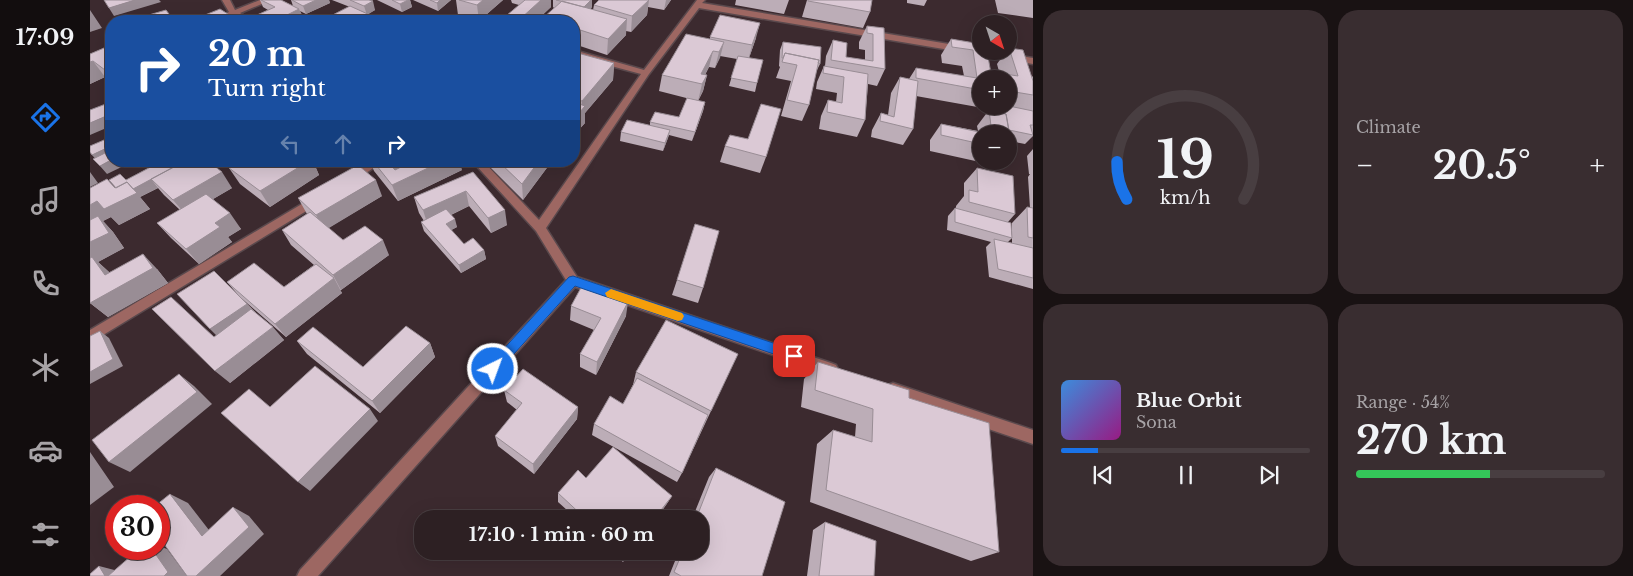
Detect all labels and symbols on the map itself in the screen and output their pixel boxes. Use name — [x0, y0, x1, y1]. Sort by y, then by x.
north arrow — [972, 15, 1018, 60]
pin — [773, 335, 815, 377]
position arrow — [466, 342, 518, 394]
speed limit sign: 30 — [105, 495, 170, 560]

